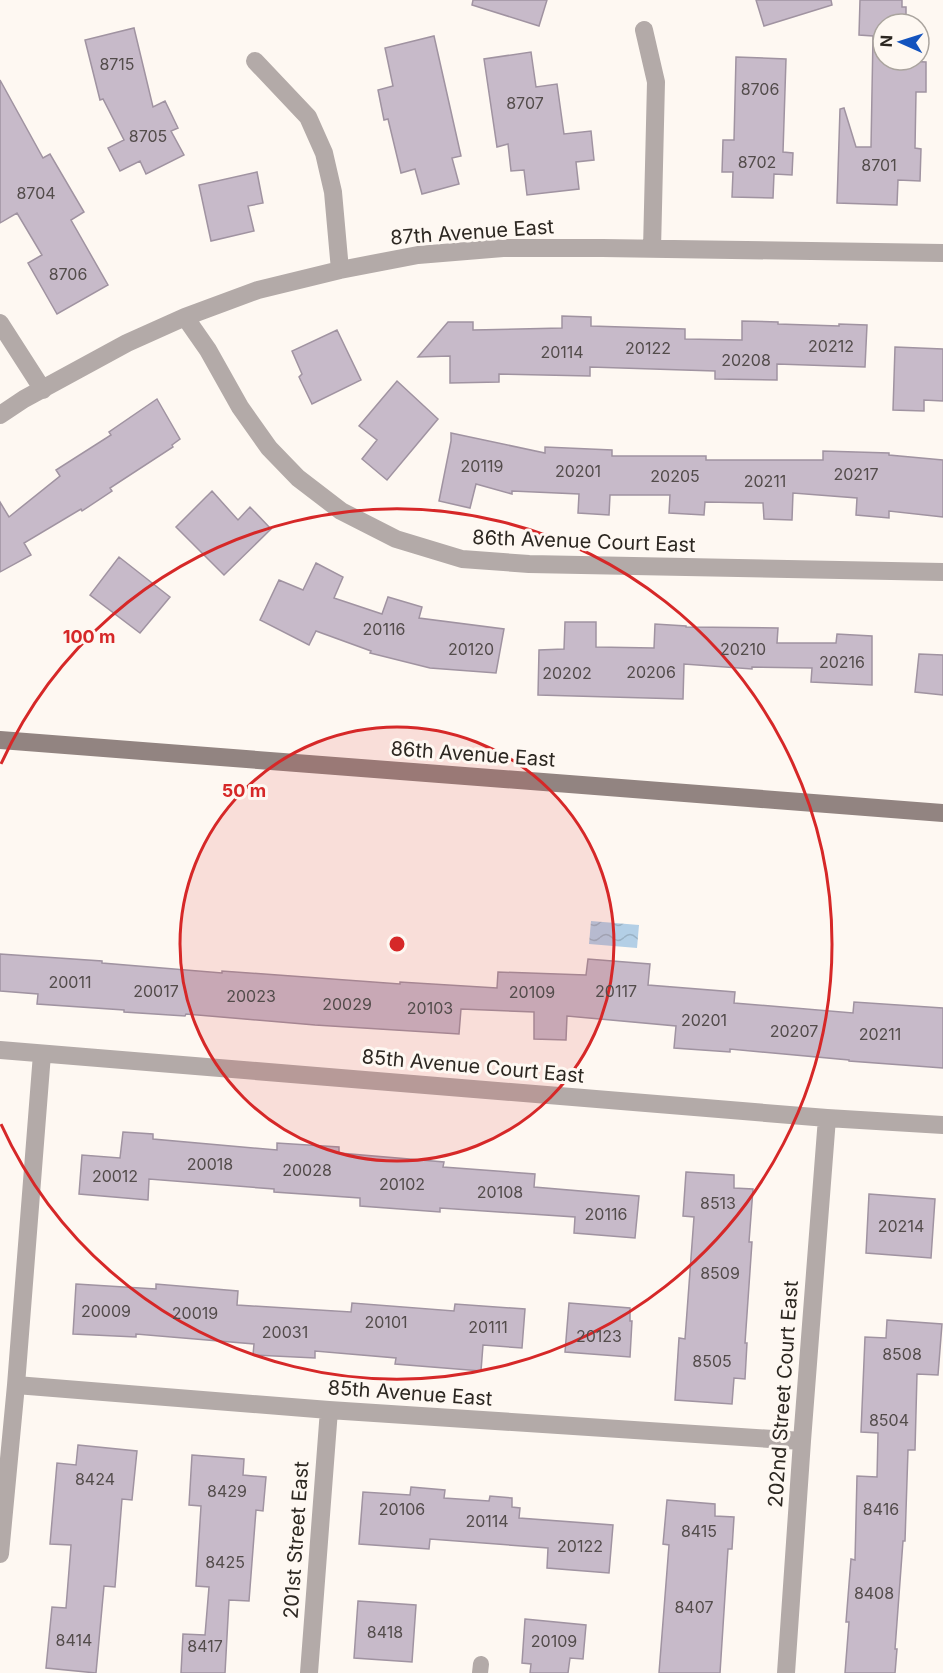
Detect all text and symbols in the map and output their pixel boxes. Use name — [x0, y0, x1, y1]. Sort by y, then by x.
north arrow — [871, 12, 931, 72]
text: N — [876, 35, 896, 48]
house number: 8715 — [99, 54, 135, 74]
house number: 8706 — [741, 79, 779, 99]
house number: 8707 — [506, 93, 544, 113]
house number: 8705 — [129, 126, 167, 146]
house number: 8702 — [738, 152, 776, 172]
house number: 8701 — [861, 155, 897, 175]
house number: 8704 — [16, 183, 56, 203]
street label: 87th Avenue East — [389, 214, 555, 250]
house number: 8706 — [49, 264, 87, 284]
house number: 20212 — [808, 336, 854, 356]
house number: 20122 — [625, 338, 671, 358]
house number: 20114 — [540, 342, 584, 362]
house number: 20208 — [721, 350, 771, 370]
house number: 20119 — [461, 456, 503, 476]
house number: 20201 — [555, 461, 601, 481]
house number: 20217 — [833, 464, 879, 484]
house number: 20205 — [650, 466, 700, 486]
house number: 20211 — [744, 471, 786, 491]
street label: 86th Avenue Court East — [472, 525, 697, 557]
house number: 20116 — [363, 619, 405, 639]
text: 100 m — [63, 626, 115, 647]
house number: 20120 — [448, 639, 494, 659]
house number: 20210 — [720, 639, 766, 659]
house number: 20216 — [819, 652, 865, 672]
house number: 20206 — [626, 662, 676, 682]
house number: 20202 — [542, 663, 592, 683]
street label: 86th Avenue East — [390, 736, 557, 772]
text: 50 m — [222, 780, 266, 801]
centre of rings — [387, 934, 407, 954]
house number: 20011 — [49, 972, 91, 992]
house number: 20017 — [133, 981, 179, 1001]
house number: 20117 — [595, 981, 637, 1001]
house number: 20109 — [509, 982, 555, 1002]
house number: 20023 — [226, 986, 276, 1006]
house number: 20029 — [322, 994, 372, 1014]
house number: 20103 — [407, 998, 453, 1018]
house number: 20201 — [681, 1010, 727, 1030]
house number: 20207 — [770, 1021, 818, 1041]
house number: 20211 — [859, 1024, 901, 1044]
street label: 85th Avenue Court East — [361, 1044, 586, 1088]
house number: 20018 — [187, 1154, 233, 1174]
house number: 20028 — [282, 1160, 332, 1180]
house number: 20012 — [92, 1166, 138, 1186]
house number: 20102 — [379, 1174, 425, 1194]
house number: 20108 — [477, 1182, 523, 1202]
house number: 8513 — [700, 1193, 736, 1213]
house number: 20116 — [585, 1204, 627, 1224]
house number: 20214 — [878, 1216, 924, 1236]
house number: 8509 — [700, 1263, 740, 1283]
street label: 202nd Street Court East — [763, 1279, 803, 1508]
house number: 20009 — [81, 1301, 131, 1321]
house number: 20019 — [172, 1303, 218, 1323]
house number: 20101 — [365, 1312, 407, 1332]
house number: 20111 — [468, 1317, 508, 1337]
house number: 20031 — [262, 1322, 308, 1342]
house number: 20123 — [576, 1326, 622, 1346]
house number: 8508 — [882, 1344, 922, 1364]
house number: 8505 — [692, 1351, 732, 1371]
street label: 85th Avenue East — [327, 1375, 493, 1411]
house number: 8504 — [869, 1410, 909, 1430]
street label: 201st Street East — [279, 1460, 314, 1620]
house number: 8424 — [75, 1469, 115, 1489]
house number: 8429 — [207, 1481, 247, 1501]
house number: 20106 — [379, 1499, 425, 1519]
house number: 8416 — [863, 1499, 899, 1519]
house number: 20114 — [465, 1511, 509, 1531]
house number: 8415 — [681, 1521, 717, 1541]
house number: 20122 — [557, 1536, 603, 1556]
house number: 8425 — [205, 1552, 245, 1572]
house number: 8408 — [854, 1583, 894, 1603]
house number: 8407 — [674, 1597, 714, 1617]
house number: 8418 — [367, 1622, 403, 1642]
house number: 8414 — [56, 1630, 92, 1650]
house number: 20109 — [531, 1631, 577, 1651]
house number: 8417 — [187, 1636, 223, 1656]

